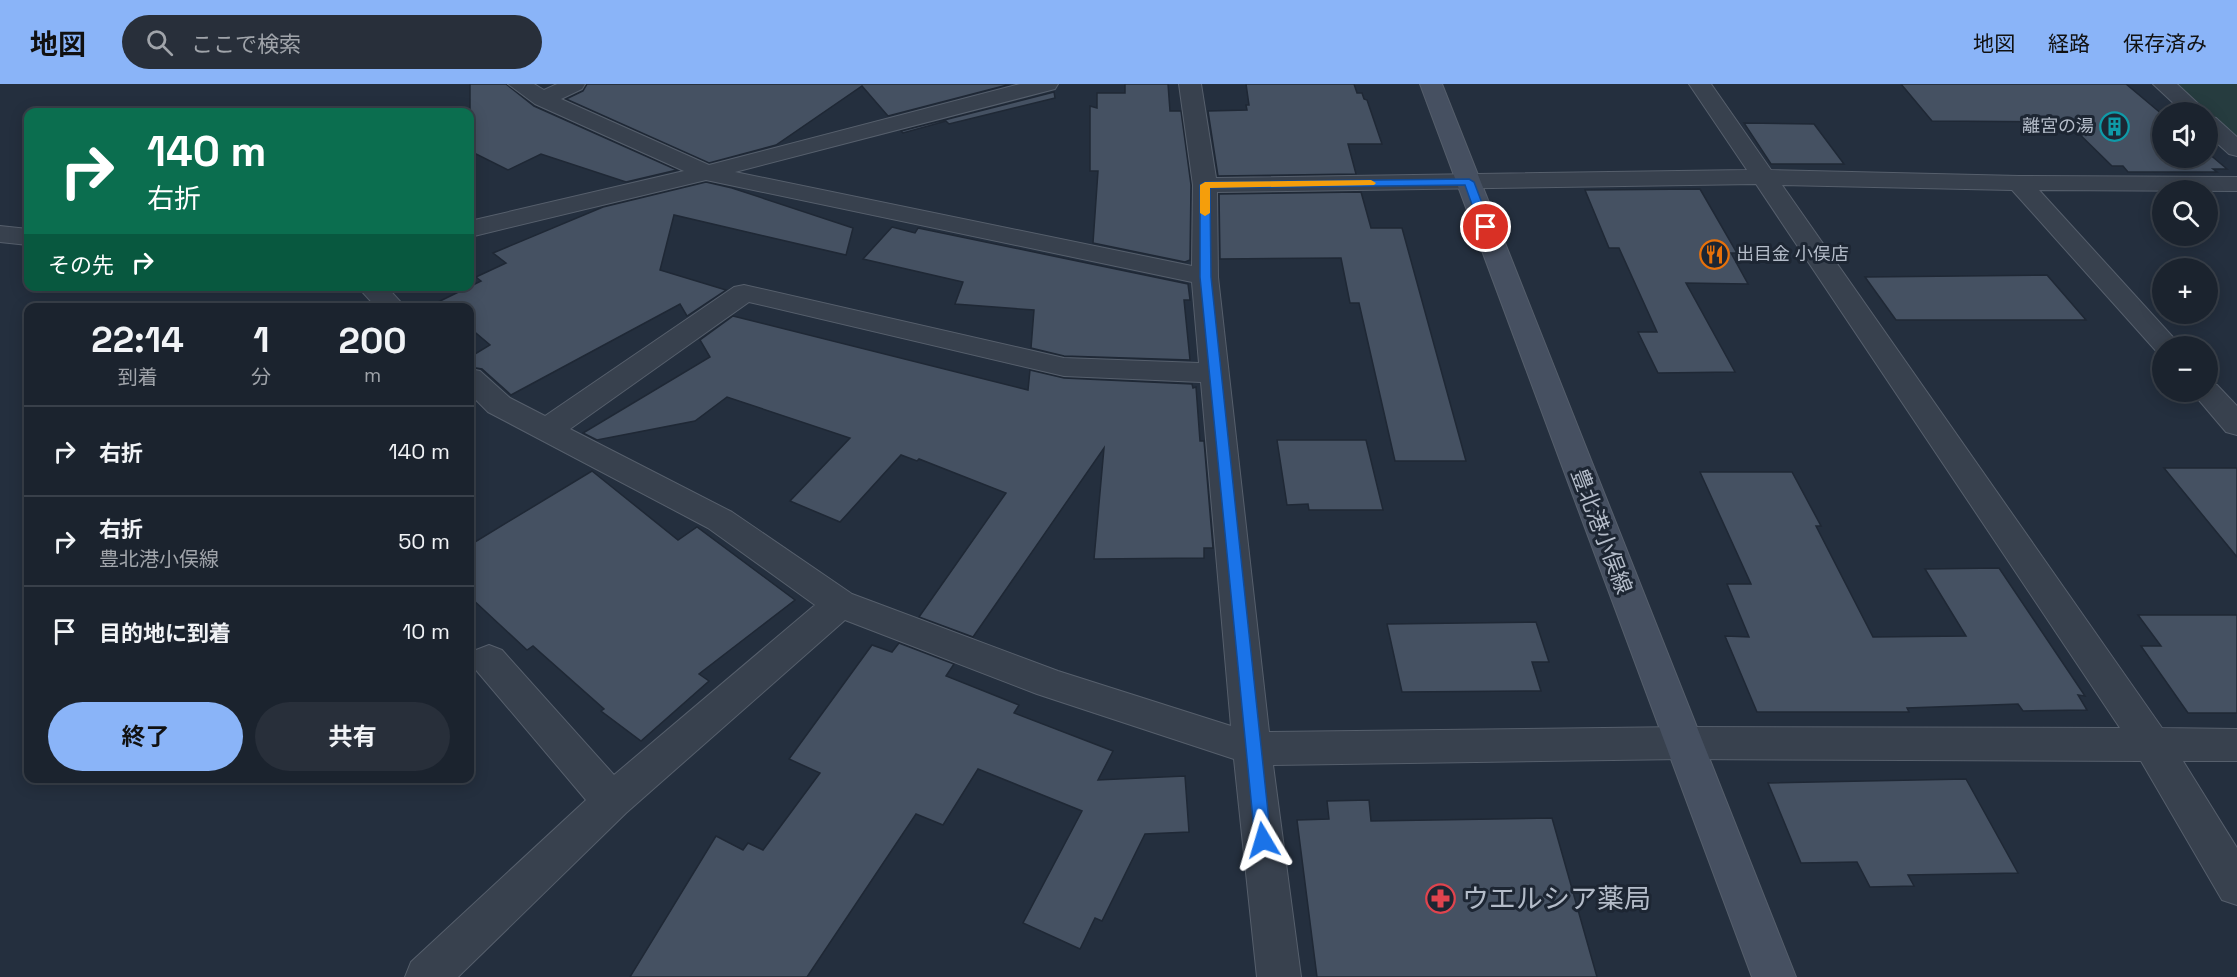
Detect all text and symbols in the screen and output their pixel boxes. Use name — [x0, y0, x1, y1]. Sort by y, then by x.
search box — [122, 15, 542, 69]
text: 地図 — [30, 26, 86, 62]
icon: search — [143, 26, 176, 59]
text: ここで検索 — [191, 30, 301, 58]
text: 地図 — [1973, 30, 2015, 57]
text: 経路 — [2048, 30, 2090, 57]
text: 保存済み — [2123, 30, 2207, 57]
map controls — [2152, 102, 2218, 402]
button: sound — [2152, 102, 2218, 168]
building icon: 離宮の湯 — [2099, 110, 2131, 142]
place label: 離宮の湯 — [2022, 114, 2094, 137]
text: 140 m — [147, 125, 266, 178]
icon: right — [48, 132, 126, 210]
button: search — [2152, 180, 2218, 246]
text: 右折 — [147, 181, 201, 216]
pin — [1460, 201, 1511, 252]
icon: arrive — [1469, 210, 1502, 243]
restaurant icon: 出目金 小俣店 — [1699, 238, 1731, 270]
place label: 出目金 小俣店 — [1736, 242, 1849, 265]
icon: right — [126, 246, 159, 279]
text: その先 — [48, 251, 114, 279]
button: + — [2152, 258, 2218, 324]
text: 22:14 — [91, 317, 184, 363]
text: 1 — [253, 317, 269, 363]
text: 200 — [339, 318, 407, 364]
button: − — [2152, 336, 2218, 402]
text: m — [364, 362, 381, 388]
text: 到着 — [118, 364, 158, 390]
text: 分 — [251, 364, 271, 390]
icon: right — [48, 435, 81, 468]
text: 140 m — [388, 437, 450, 465]
text: 右折 — [99, 439, 143, 467]
street label: 豊北港小俣線 — [1565, 464, 1639, 598]
text: 右折 — [99, 515, 143, 543]
icon: right — [48, 525, 81, 558]
text: 50 m — [398, 527, 450, 555]
text: 豊北港小俣線 — [99, 546, 219, 572]
icon: arrive — [48, 615, 81, 648]
text: 10 m — [402, 617, 450, 645]
text: 目的地に到着 — [99, 619, 231, 647]
button: 終了 — [48, 702, 243, 771]
button: 共有 — [255, 702, 450, 771]
position arrow — [1231, 808, 1295, 872]
place label: ウエルシア薬局 — [1462, 881, 1651, 916]
pharmacy icon: ウエルシア薬局 — [1425, 883, 1457, 915]

